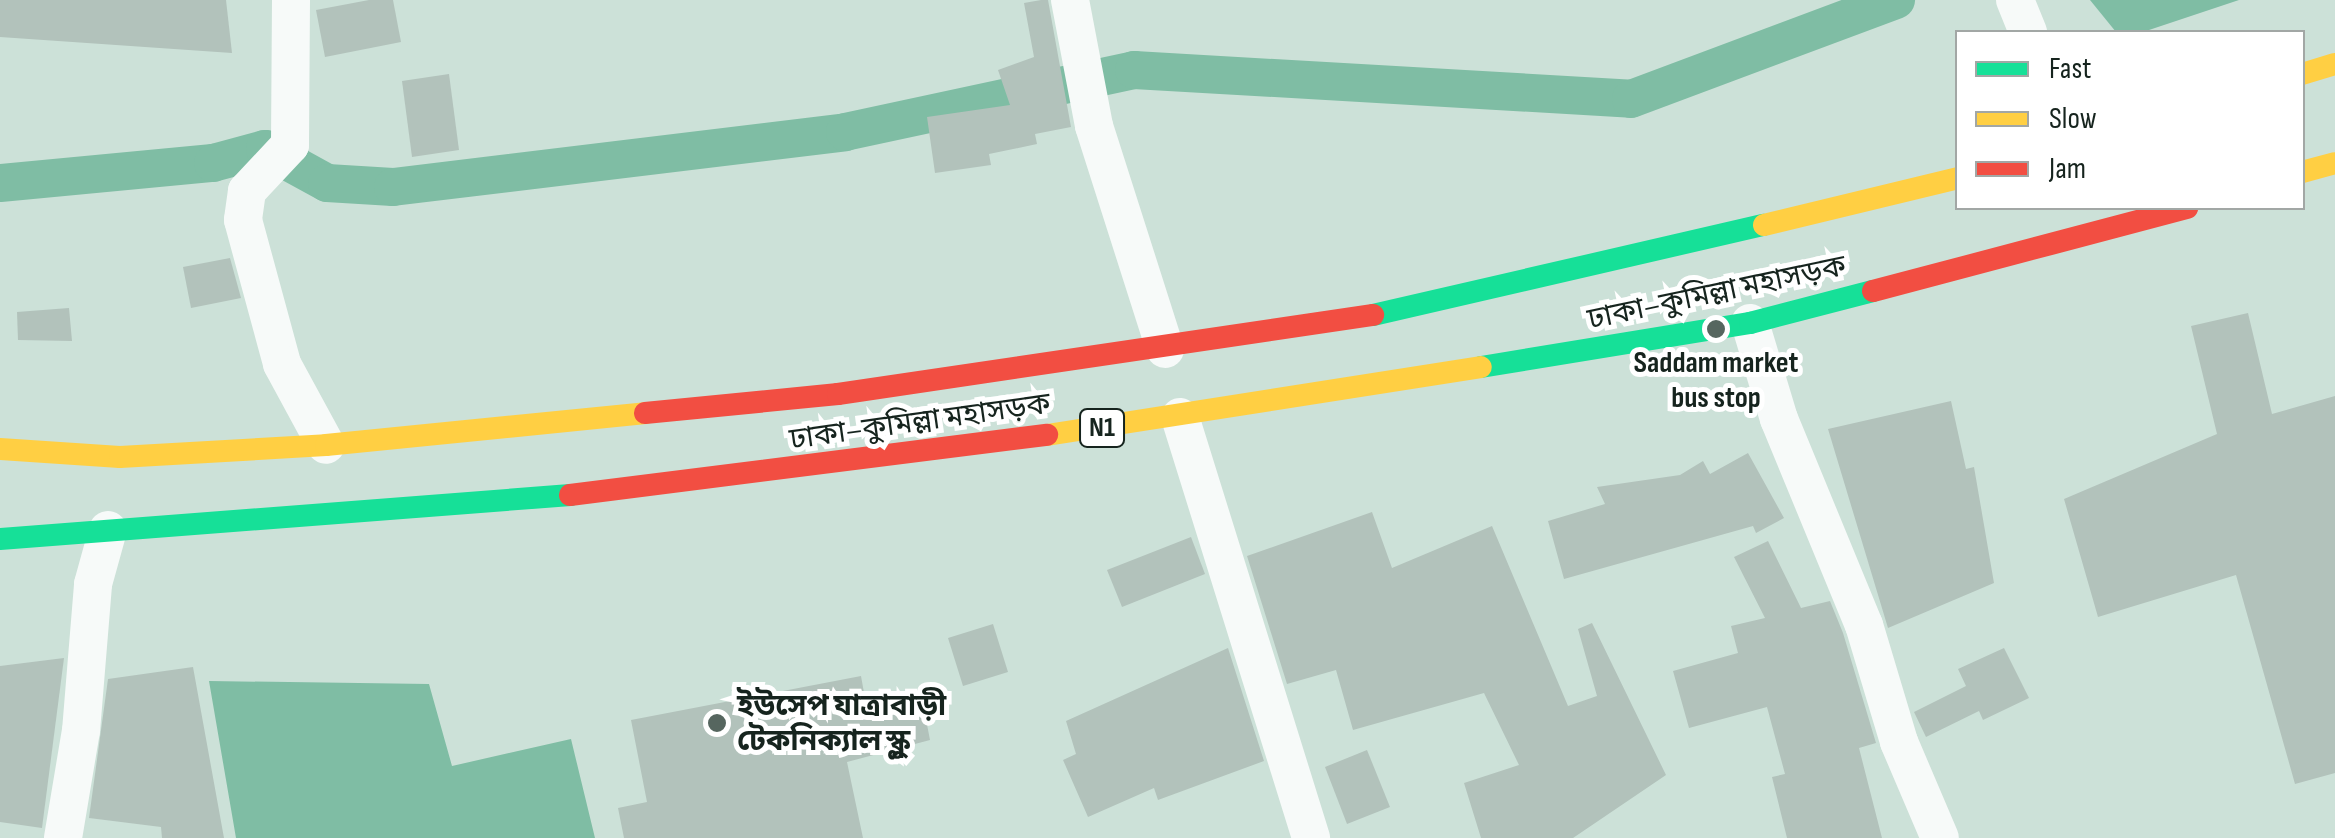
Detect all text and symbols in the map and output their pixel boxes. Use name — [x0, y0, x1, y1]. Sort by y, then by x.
legend — [1955, 30, 2305, 210]
text: Fast — [2049, 51, 2091, 87]
text: Slow — [2049, 101, 2097, 137]
text: Jam — [2049, 151, 2086, 187]
street label: ঢাকা–কুমিল্লা মহাসড়ক — [1585, 248, 1849, 338]
marker: Saddam market bus stop — [1705, 318, 1727, 340]
place label: Saddam market bus stop — [1634, 345, 1798, 416]
street label: ঢাকা–কুমিল্লা মহাসড়ক — [787, 386, 1053, 458]
road number: N1 — [1077, 405, 1127, 451]
place label: ইউসেপ যাত্রাবাড়ী টেকনিক্যাল স্কুল — [737, 688, 946, 758]
marker: ইউসেপ যাত্রাবাড়ী টেকনিক্যাল স্কুল — [706, 712, 728, 734]

